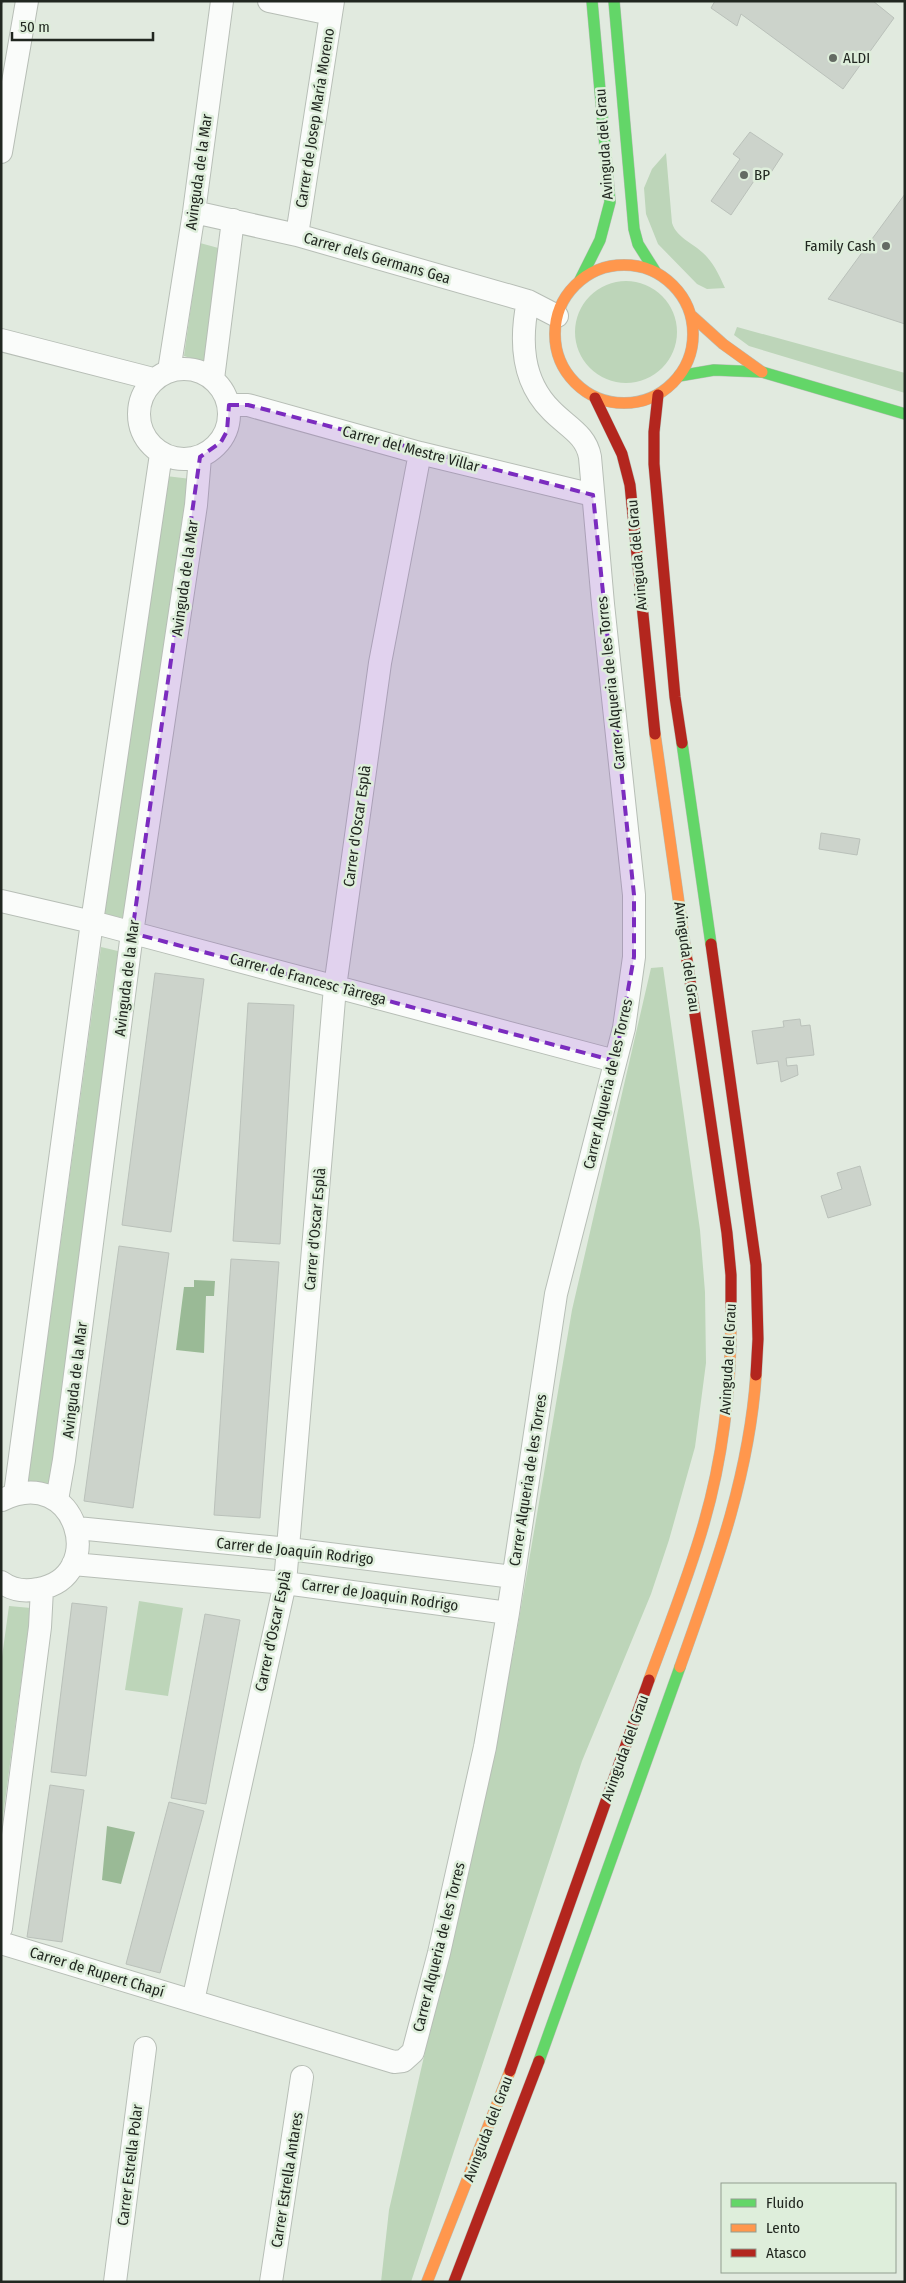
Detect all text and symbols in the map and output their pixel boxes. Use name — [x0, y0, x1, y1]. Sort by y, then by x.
scale bar — [12, 10, 154, 42]
text: 50 m — [20, 18, 50, 36]
street label: Carrer de Josep María Moreno — [292, 27, 338, 209]
place label: ALDI — [843, 49, 870, 67]
marker: ALDI — [827, 52, 839, 64]
street label: Avinguda del Grau — [591, 88, 617, 200]
street label: Avinguda de la Mar — [182, 112, 216, 231]
place label: BP — [754, 166, 770, 184]
marker: BP — [738, 169, 750, 181]
street label: Carrer dels Germans Gea — [302, 228, 452, 288]
place label: Family Cash — [805, 237, 876, 255]
marker: Family Cash — [880, 240, 892, 252]
street label: Carrer del Mestre Villar — [341, 422, 482, 476]
street label: Avinguda del Grau — [623, 499, 651, 611]
street label: Avinguda de la Mar — [168, 518, 202, 637]
street label: Carrer Alqueria de les Torres — [593, 595, 629, 771]
street label: Carrer d'Oscar Esplà — [340, 764, 374, 888]
street label: Avinguda del Grau — [670, 901, 704, 1013]
street label: Avinguda de la Mar — [111, 918, 143, 1037]
street label: Carrer de Francesc Tàrrega — [228, 949, 388, 1009]
street label: Carrer Alqueria de les Torres — [580, 997, 636, 1171]
street label: Carrer d'Oscar Esplà — [301, 1167, 329, 1291]
street label: Avinguda del Grau — [716, 1303, 740, 1415]
street label: Avinguda de la Mar — [59, 1320, 91, 1439]
street label: Carrer Alqueria de les Torres — [505, 1393, 551, 1567]
street label: Carrer de Joaquín Rodrigo — [216, 1534, 375, 1568]
street label: Carrer d'Oscar Esplà — [251, 1569, 295, 1693]
street label: Carrer de Joaquin Rodrigo — [301, 1575, 460, 1615]
street label: Avinguda del Grau — [597, 1693, 653, 1803]
street label: Carrer Alqueria de les Torres — [409, 1860, 469, 2034]
street label: Carrer de Rupert Chapí — [28, 1943, 167, 2001]
street label: Avinguda del Grau — [460, 2074, 516, 2184]
street label: Carrer Estrella Polar — [114, 2103, 146, 2227]
street label: Carrer Estrella Antares — [267, 2111, 307, 2249]
legend — [721, 2183, 896, 2273]
text: Fluido — [766, 2194, 804, 2212]
text: Lento — [766, 2219, 800, 2237]
text: Atasco — [766, 2244, 806, 2262]

